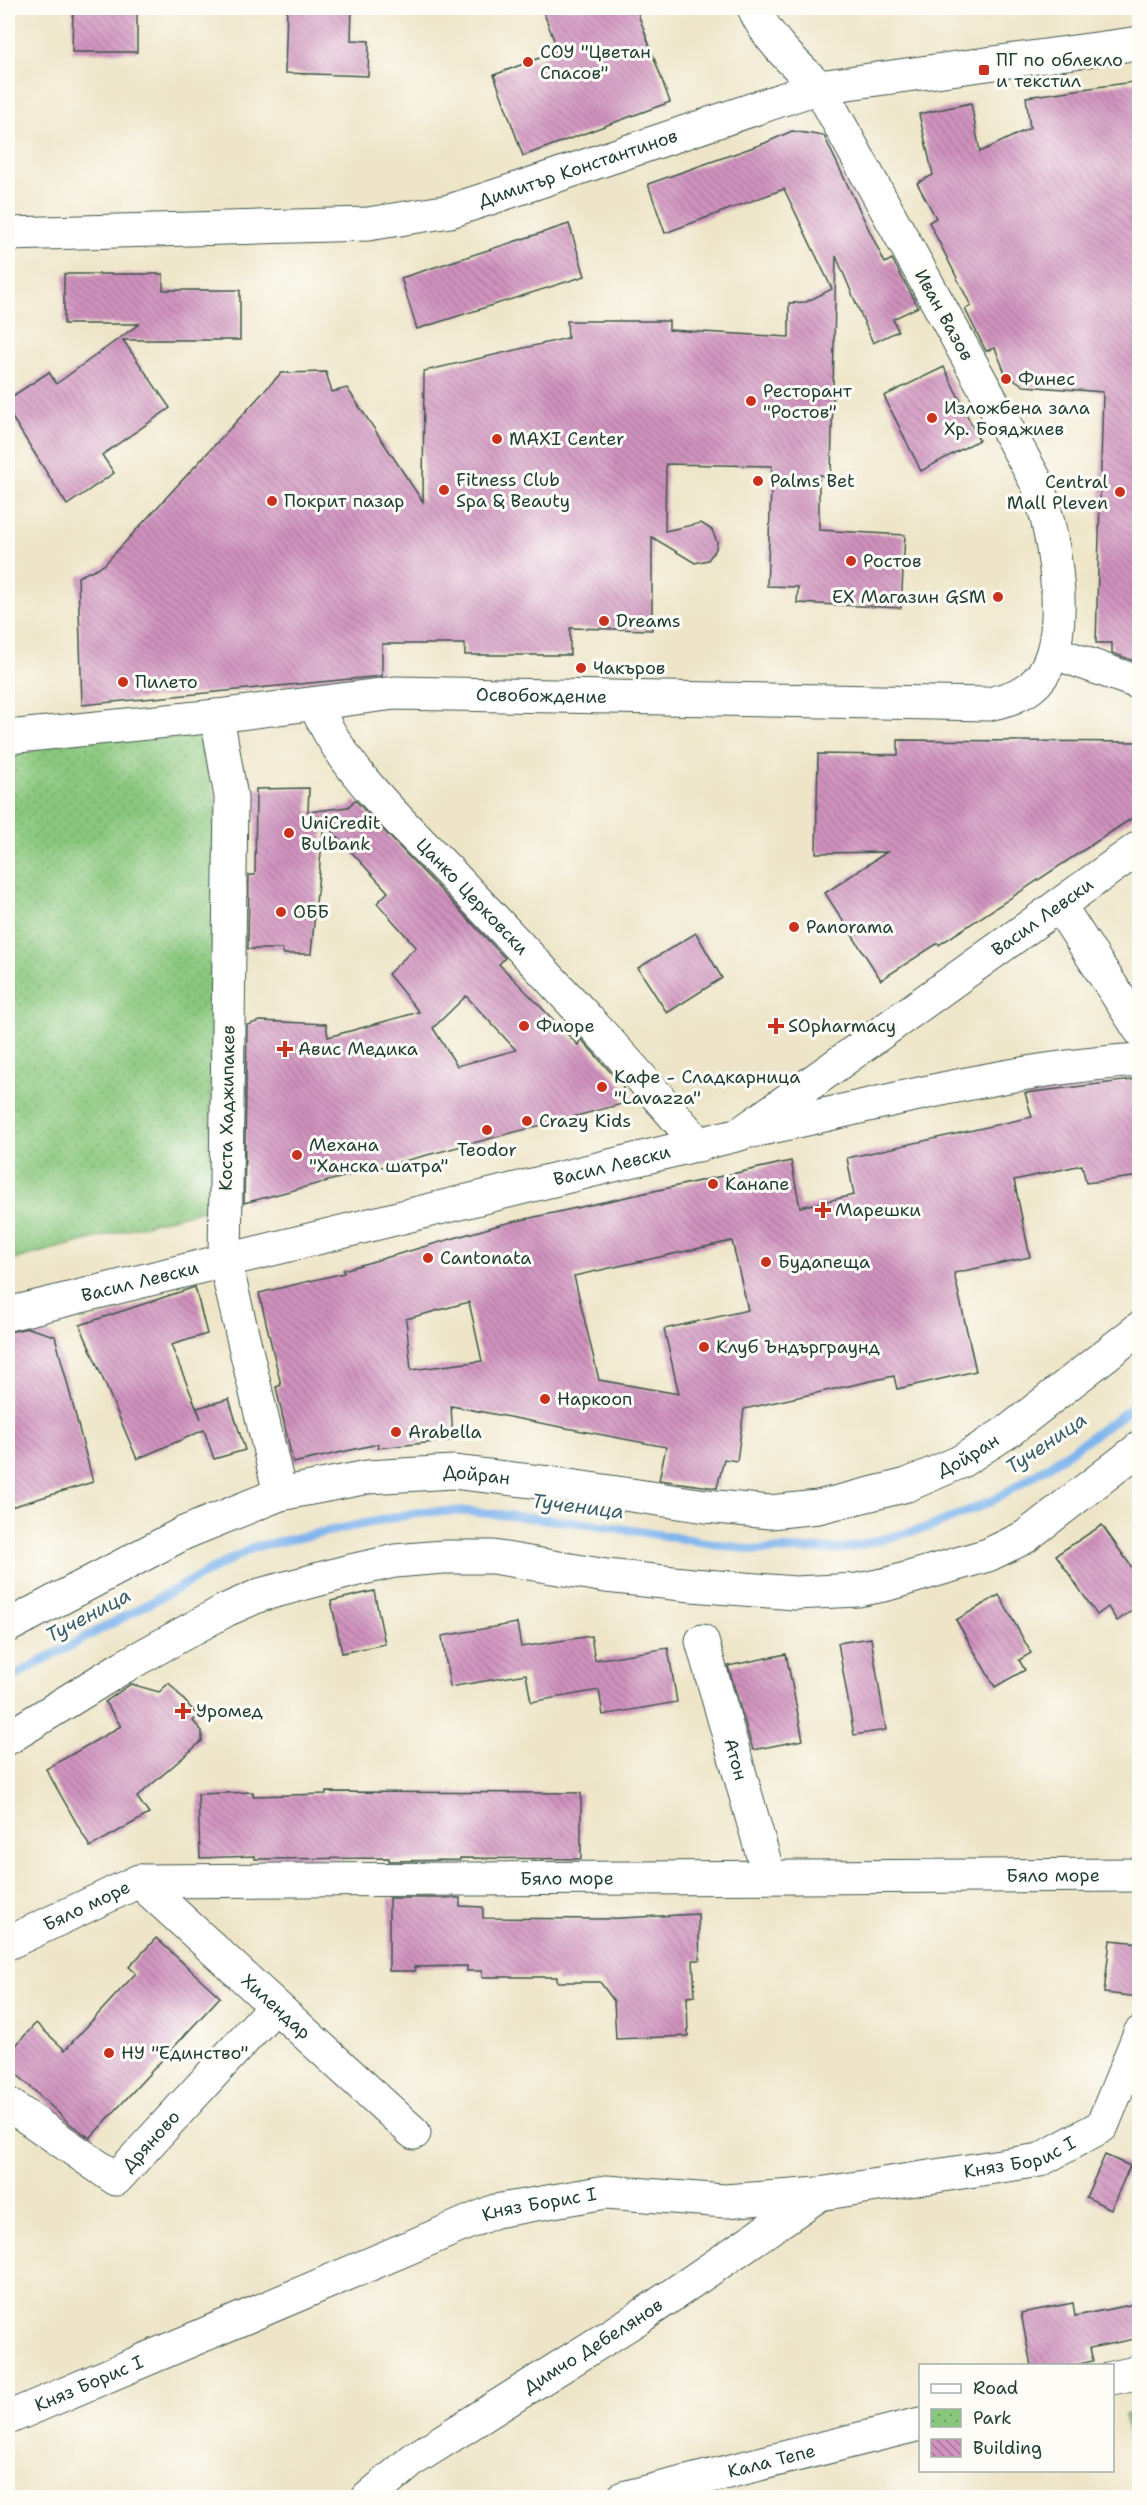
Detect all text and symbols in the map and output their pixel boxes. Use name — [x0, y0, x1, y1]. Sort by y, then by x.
place label: СОУ "Цветан Спасов" — [540, 40, 651, 85]
place label: ПГ по облекло и текстил — [996, 48, 1123, 93]
marker: СОУ "Цветан Спасов" — [521, 55, 535, 69]
marker: ПГ по облекло и текстил — [977, 63, 991, 77]
street label: Димитър Константинов — [475, 124, 681, 213]
street label: Иван Вазов — [909, 265, 979, 365]
place label: Финес — [1018, 367, 1075, 391]
marker: Финес — [999, 372, 1013, 386]
place label: Ресторант "Ростов" — [763, 379, 853, 424]
marker: Ресторант "Ростов" — [744, 394, 758, 408]
place label: Изложбена зала Хр. Бояджиев — [944, 396, 1090, 441]
marker: Изложбена зала Хр. Бояджиев — [925, 411, 939, 425]
place label: MAXI Center — [509, 427, 624, 451]
marker: MAXI Center — [490, 432, 504, 446]
place label: Fitness Club Spa & Beauty — [456, 468, 570, 513]
place label: Palms Bet — [770, 469, 855, 493]
place label: Central Mall Pleven — [1007, 470, 1109, 515]
marker: Palms Bet — [751, 474, 765, 488]
marker: Fitness Club Spa & Beauty — [437, 483, 451, 497]
marker: Central Mall Pleven — [1113, 485, 1127, 499]
place label: Покрит пазар — [284, 489, 404, 513]
marker: Покрит пазар — [265, 494, 279, 508]
place label: Ростов — [863, 549, 922, 573]
marker: Ростов — [844, 554, 858, 568]
place label: EX Магазин GSM — [832, 585, 986, 609]
marker: EX Магазин GSM — [991, 590, 1005, 604]
place label: Dreams — [616, 609, 681, 633]
marker: Dreams — [597, 614, 611, 628]
place label: Чакъров — [593, 656, 665, 680]
marker: Чакъров — [574, 661, 588, 675]
place label: Пилето — [135, 670, 198, 694]
marker: Пилето — [116, 675, 130, 689]
street label: Освобождение — [476, 682, 607, 709]
place label: UniCredit Bulbank — [301, 811, 381, 856]
marker: UniCredit Bulbank — [282, 826, 296, 840]
street label: Цанко Церковски — [411, 833, 534, 960]
street label: Васил Левски — [987, 872, 1098, 962]
place label: ОББ — [293, 900, 329, 924]
marker: ОББ — [274, 905, 288, 919]
place label: Panorama — [806, 915, 894, 939]
marker: Panorama — [787, 920, 801, 934]
place label: Фиоре — [536, 1014, 595, 1038]
place label: SOpharmacy — [788, 1014, 896, 1038]
marker: Фиоре — [517, 1019, 531, 1033]
marker: SOpharmacy — [769, 1019, 783, 1033]
street label: Коста Хаджипакев — [214, 1025, 240, 1191]
place label: Авис Медика — [298, 1037, 418, 1061]
marker: Авис Медика — [276, 1040, 294, 1058]
place label: Кафе - Сладкарница "Lavazza" — [614, 1065, 800, 1110]
marker: Кафе - Сладкарница "Lavazza" — [595, 1080, 609, 1094]
place label: Crazy Kids — [539, 1109, 631, 1133]
marker: Crazy Kids — [520, 1114, 534, 1128]
marker: Teodor — [480, 1123, 494, 1137]
place label: Механа "Ханска шатра" — [309, 1133, 448, 1178]
place label: Teodor — [457, 1138, 517, 1162]
street label: Васил Левски — [551, 1139, 673, 1191]
marker: Механа "Ханска шатра" — [290, 1148, 304, 1162]
place label: Канапе — [725, 1172, 790, 1196]
marker: Канапе — [706, 1177, 720, 1191]
place label: Марешки — [835, 1198, 921, 1222]
marker: Марешки — [816, 1203, 830, 1217]
place label: Cantonata — [440, 1246, 532, 1270]
place label: Будапеща — [778, 1250, 870, 1274]
marker: Cantonata — [421, 1251, 435, 1265]
marker: Будапеща — [759, 1255, 773, 1269]
street label: Васил Левски — [79, 1256, 201, 1307]
place label: Клуб Ъндърграунд — [716, 1335, 881, 1359]
marker: Клуб Ъндърграунд — [697, 1340, 711, 1354]
place label: Наркооп — [557, 1387, 632, 1411]
marker: Наркооп — [538, 1392, 552, 1406]
water label: Тученица — [1000, 1406, 1092, 1480]
place label: Arabella — [408, 1420, 482, 1444]
marker: Arabella — [389, 1425, 403, 1439]
street label: Дойран — [934, 1428, 1004, 1482]
street label: Дойран — [442, 1460, 511, 1490]
water label: Тученица — [530, 1487, 626, 1525]
water label: Тученица — [41, 1582, 135, 1648]
place label: Уромед — [196, 1699, 264, 1723]
marker: Уромед — [174, 1702, 192, 1720]
street label: Атон — [718, 1736, 753, 1783]
street label: Бяло море — [1006, 1863, 1100, 1888]
street label: Бяло море — [520, 1866, 614, 1891]
street label: Бяло море — [39, 1875, 134, 1937]
street label: Хилендар — [236, 1969, 316, 2045]
place label: НУ "Единство" — [121, 2041, 249, 2065]
marker: НУ "Единство" — [102, 2046, 116, 2060]
street label: Дряново — [116, 2105, 185, 2177]
street label: Княз Борис I — [962, 2131, 1080, 2184]
street label: Княз Борис I — [478, 2182, 598, 2227]
street label: Димчо Дебелянов — [519, 2293, 668, 2399]
street label: Княз Борис I — [31, 2350, 147, 2417]
legend — [919, 2364, 1114, 2472]
text: Road — [973, 2376, 1018, 2400]
text: Park — [973, 2406, 1012, 2430]
text: Building — [973, 2436, 1042, 2460]
street label: Кала Тепе — [725, 2439, 818, 2483]

